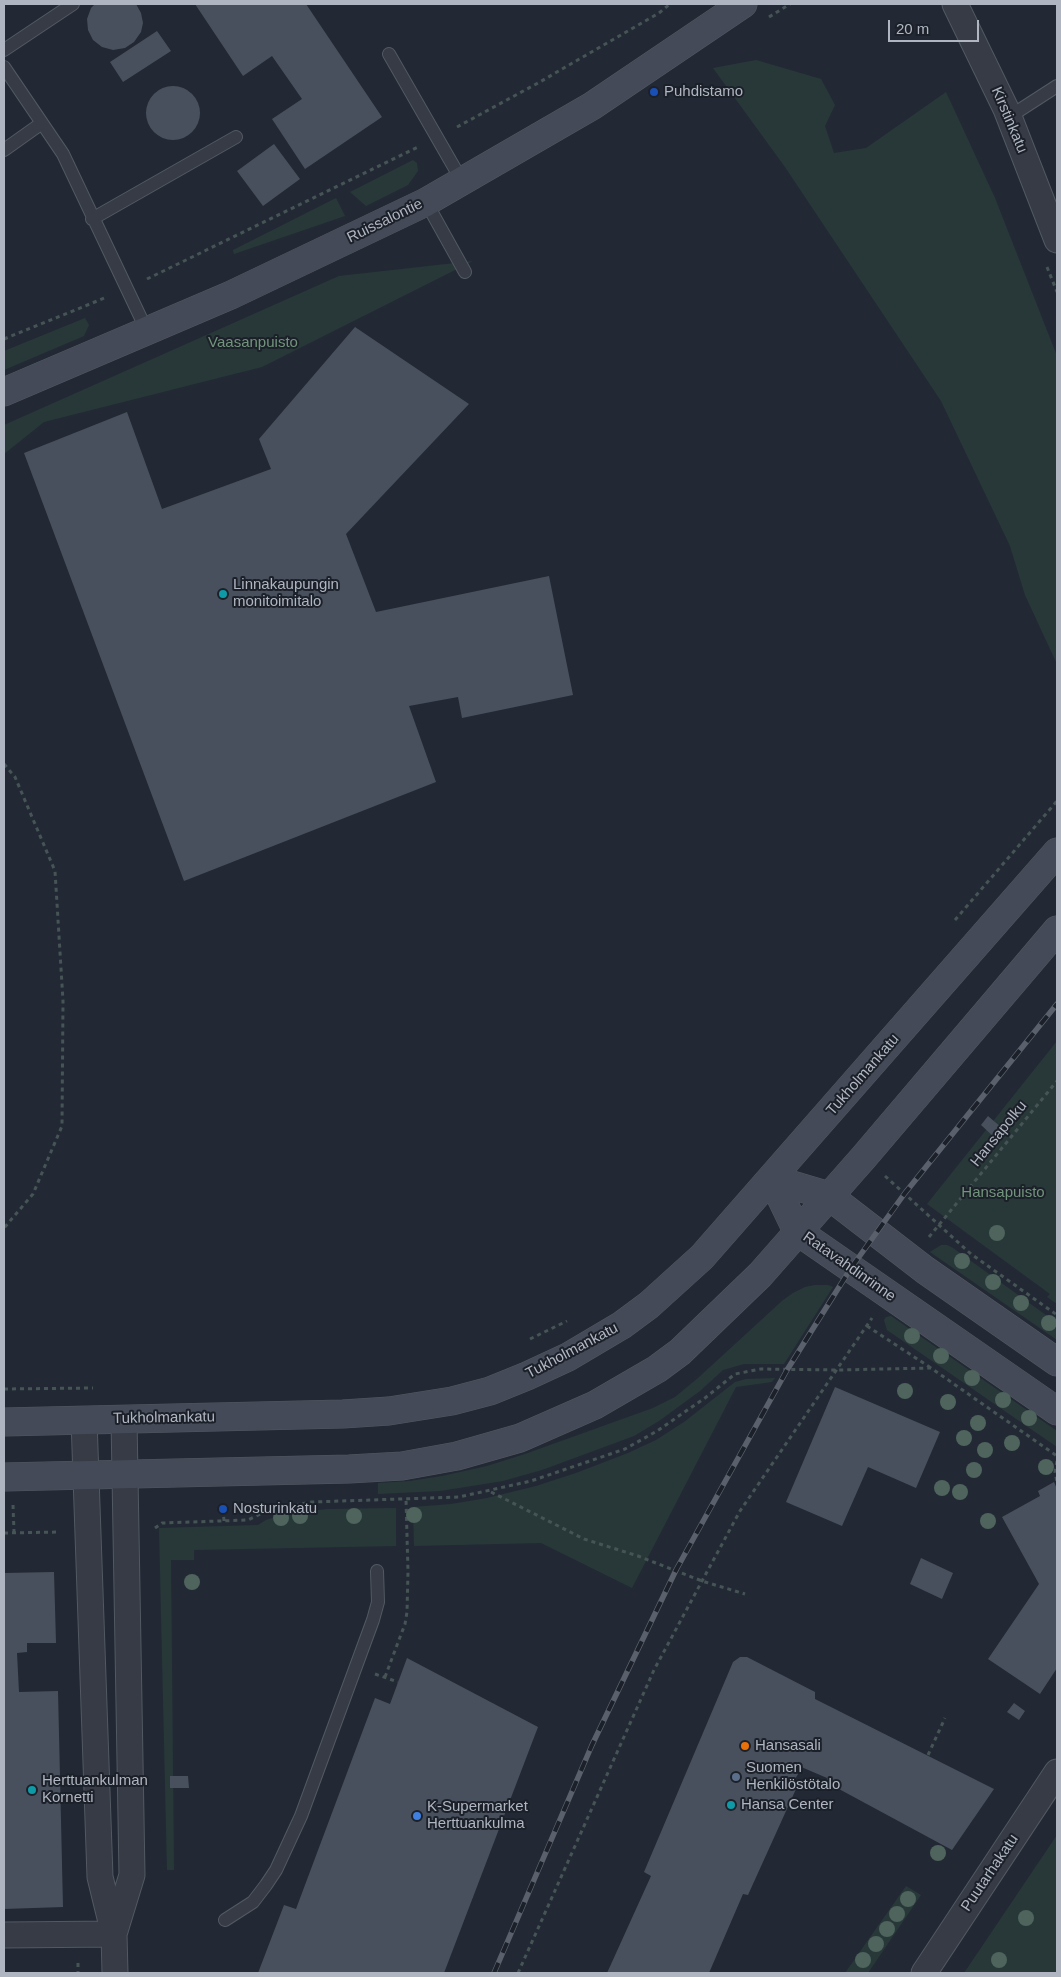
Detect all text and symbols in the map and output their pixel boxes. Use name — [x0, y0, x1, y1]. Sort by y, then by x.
scale bar — [891, 10, 982, 42]
text: 20 m — [896, 20, 929, 37]
place label: Puhdistamo — [664, 83, 743, 101]
street label: Kirstinkatu — [987, 84, 1031, 156]
marker: Puhdistamo — [648, 86, 660, 98]
street label: Ruissalontie — [344, 195, 426, 247]
park label: Vaasanpuisto — [208, 334, 298, 352]
place label: Linnakaupungin monitoimitalo — [233, 576, 339, 611]
marker: Linnakaupungin monitoimitalo — [217, 588, 229, 600]
street label: Tukholmankatu — [823, 1031, 903, 1119]
street label: Hansapolku — [967, 1098, 1031, 1170]
park label: Hansapuisto — [961, 1184, 1045, 1202]
street label: Ratavahdinrinne — [799, 1228, 899, 1306]
street label: Tukholmankatu — [523, 1319, 621, 1383]
street label: Tukholmankatu — [113, 1408, 215, 1428]
place label: Nosturinkatu — [233, 1500, 317, 1518]
marker: Nosturinkatu — [217, 1503, 229, 1515]
place label: Hansasali — [755, 1737, 821, 1755]
marker: Hansasali — [739, 1740, 751, 1752]
place label: Suomen Henkilöstötalo — [746, 1759, 840, 1794]
marker: Suomen Henkilöstötalo — [730, 1771, 742, 1783]
place label: Herttuankulman Kornetti — [42, 1772, 148, 1807]
marker: Herttuankulman Kornetti — [26, 1784, 38, 1796]
place label: Hansa Center — [741, 1796, 834, 1814]
place label: K-Supermarket Herttuankulma — [427, 1798, 528, 1833]
marker: Hansa Center — [725, 1799, 737, 1811]
marker: K-Supermarket Herttuankulma — [411, 1810, 423, 1822]
street label: Puutarhakatu — [958, 1831, 1022, 1915]

